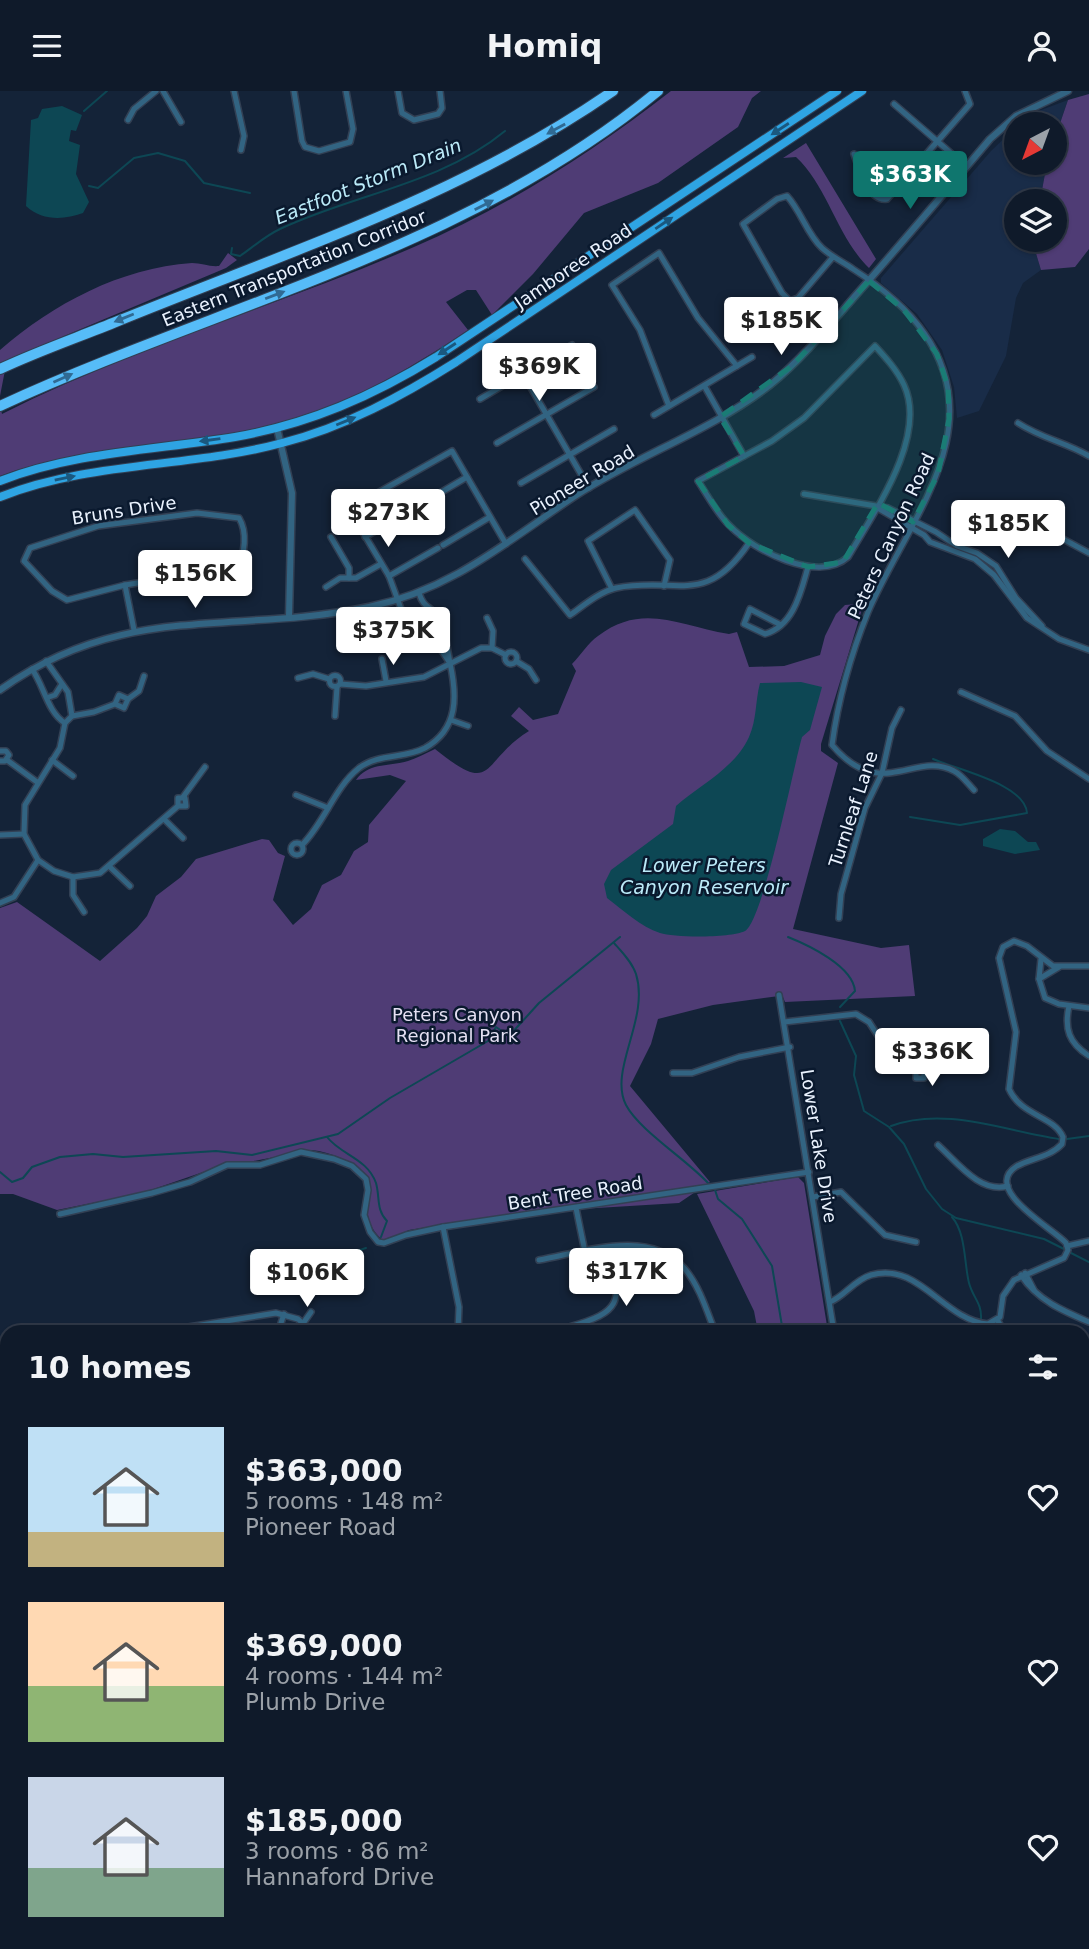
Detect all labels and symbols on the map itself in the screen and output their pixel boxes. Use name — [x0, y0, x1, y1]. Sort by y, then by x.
north arrow — [1004, 112, 1068, 175]
one-way arrow — [771, 122, 789, 136]
one-way arrow — [546, 123, 566, 135]
water label: Eastfoot Storm Drain — [271, 133, 465, 229]
pin: $363K — [861, 151, 959, 211]
one-way arrow — [474, 199, 494, 210]
street label: Eastern Transportation Corridor — [159, 205, 430, 331]
one-way arrow — [654, 217, 674, 230]
street label: Jamboree Road — [510, 219, 635, 313]
one-way arrow — [265, 290, 286, 301]
pin: $185K — [732, 297, 830, 357]
one-way arrow — [113, 313, 134, 324]
one-way arrow — [438, 342, 457, 355]
pin: $369K — [490, 343, 588, 403]
one-way arrow — [53, 372, 73, 384]
one-way arrow — [336, 415, 357, 426]
one-way arrow — [199, 435, 221, 446]
street label: Pioneer Road — [526, 441, 638, 519]
street label: Peters Canyon Road — [843, 450, 939, 622]
one-way arrow — [54, 472, 76, 483]
pin: $273K — [339, 489, 437, 549]
street label: Bruns Drive — [70, 491, 178, 529]
pin: $185K — [959, 501, 1057, 560]
pin: $156K — [146, 551, 244, 610]
pin: $375K — [344, 607, 442, 667]
street label: Turnleaf Lane — [824, 748, 882, 871]
water label: Lower Peters Canyon Reservoir — [620, 854, 789, 898]
park label: Peters Canyon Regional Park — [392, 1004, 522, 1046]
pin: $336K — [883, 1028, 981, 1088]
street label: Lower Lake Drive — [796, 1068, 842, 1224]
street label: Bent Tree Road — [506, 1172, 644, 1214]
pin: $106K — [258, 1249, 356, 1309]
pin: $317K — [577, 1249, 675, 1308]

